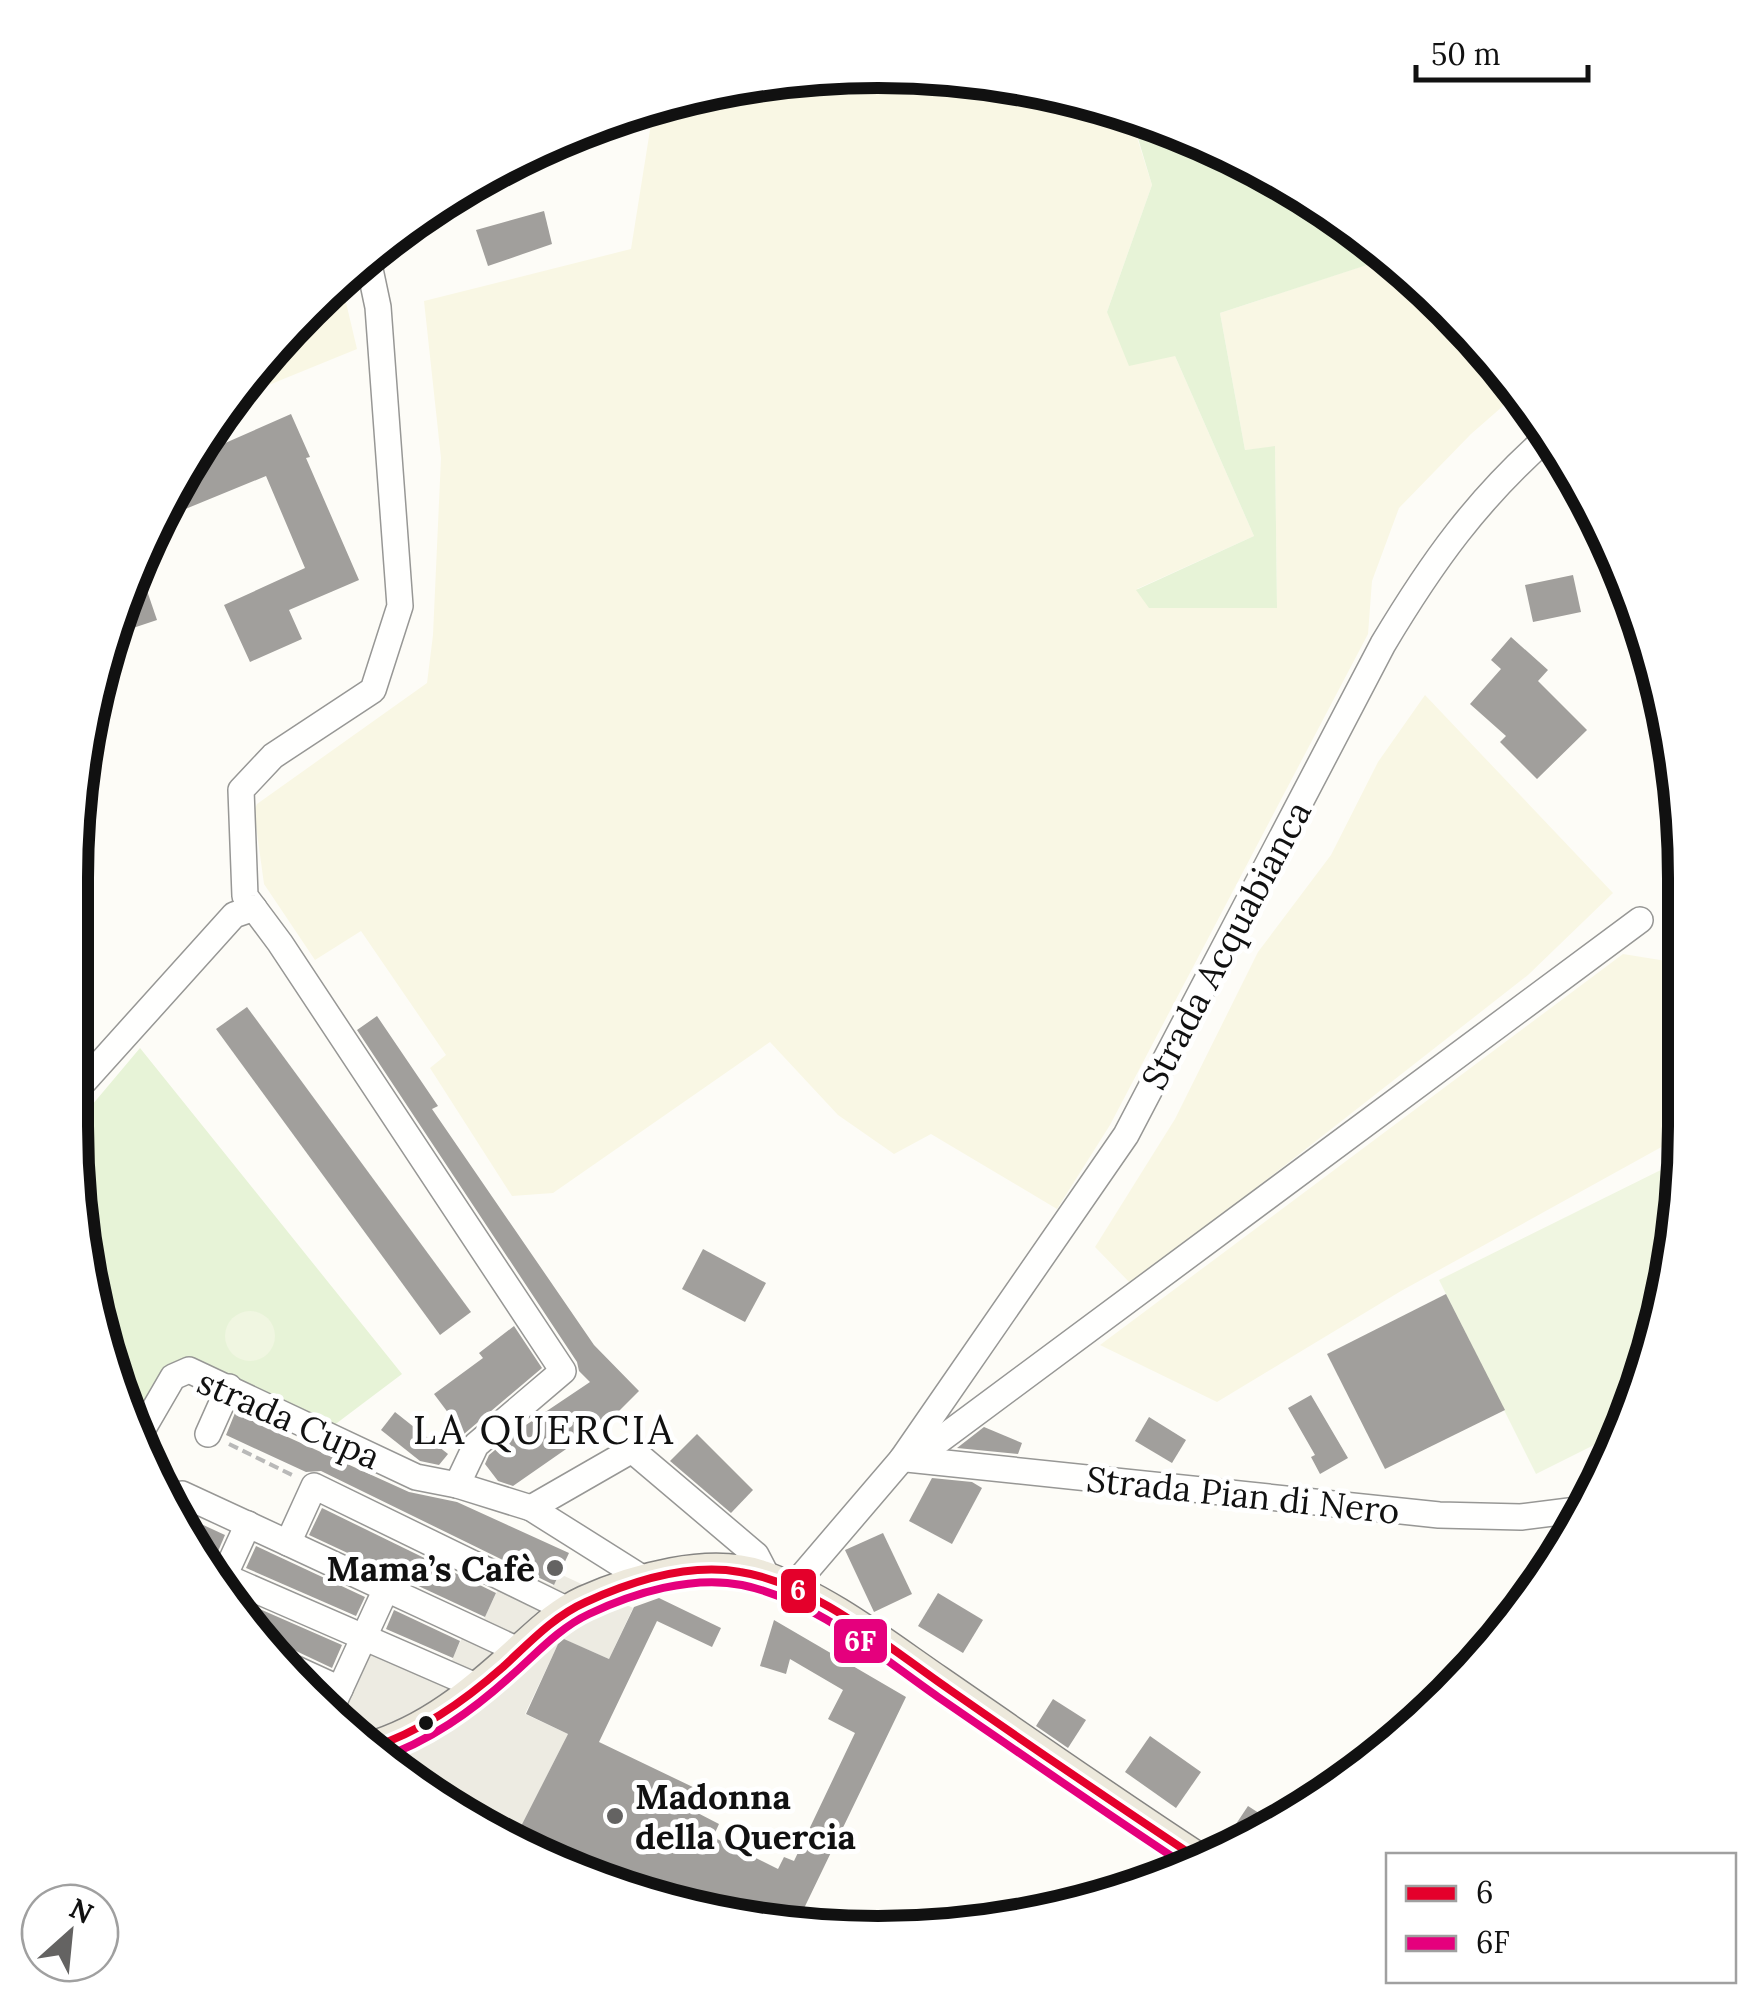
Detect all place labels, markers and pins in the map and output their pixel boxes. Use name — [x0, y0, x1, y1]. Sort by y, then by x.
place label: Mama’s Cafè — [326, 1546, 535, 1591]
marker: Mama’s Cafè — [544, 1557, 566, 1579]
unlabelled marker — [416, 1713, 436, 1733]
place label: Madonna della Quercia — [635, 1774, 856, 1859]
marker: Madonna della Quercia — [604, 1805, 626, 1827]

